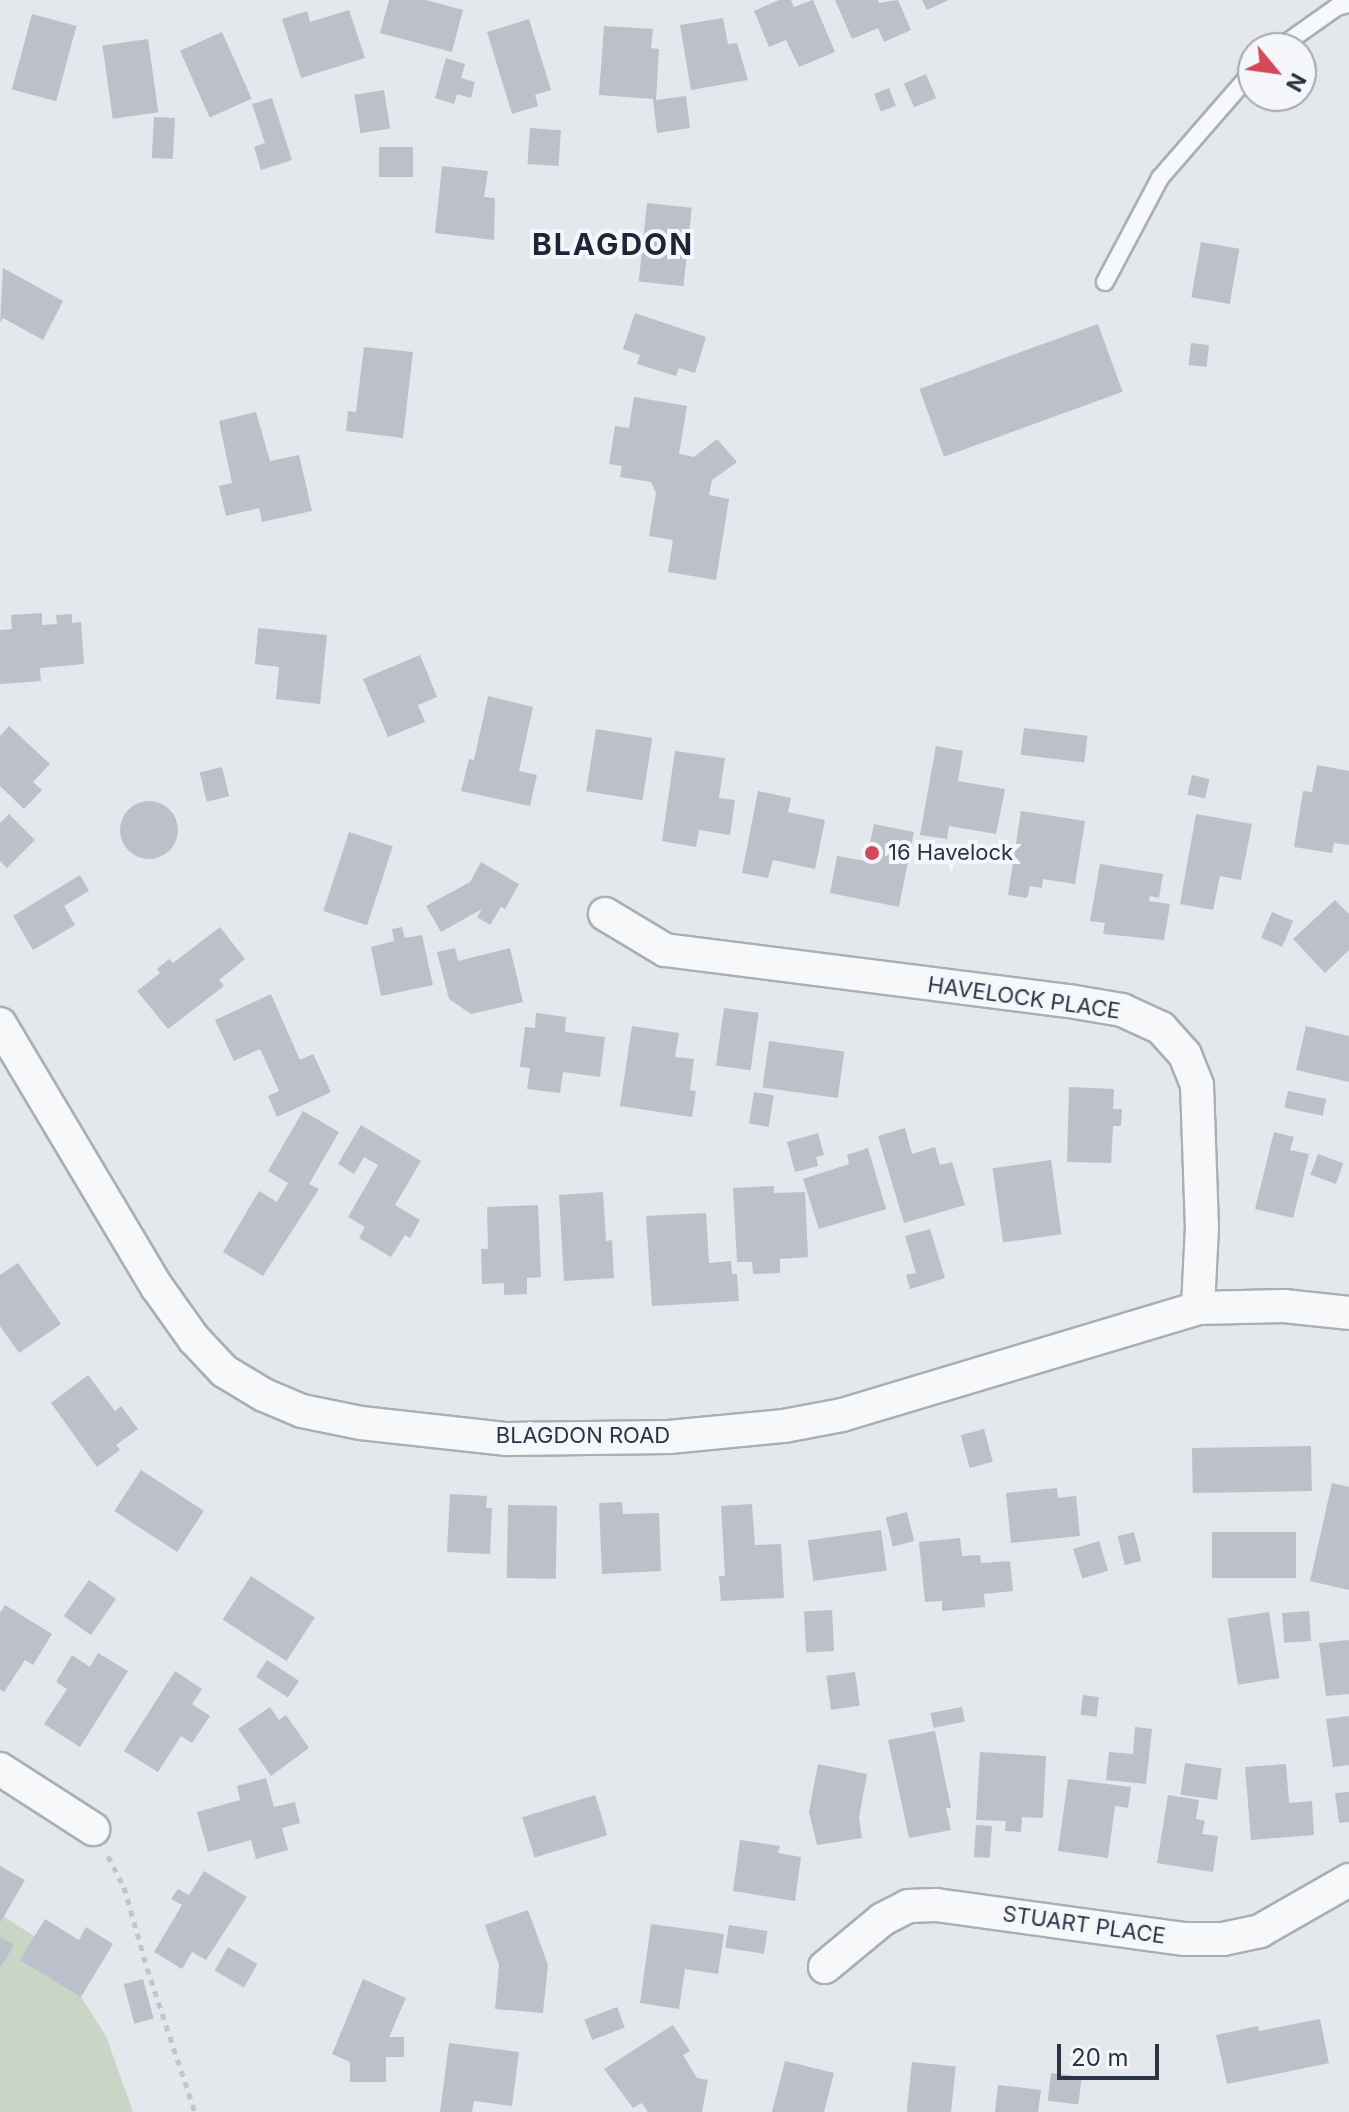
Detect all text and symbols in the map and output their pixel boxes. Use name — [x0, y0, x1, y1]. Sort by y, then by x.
north arrow — [1237, 32, 1317, 112]
text: N — [1281, 69, 1312, 96]
district label: BLAGDON — [532, 226, 694, 262]
place label: 16 Havelock — [888, 840, 1013, 866]
marker: 16 Havelock — [863, 844, 881, 862]
street label: HAVELOCK PLACE — [926, 971, 1122, 1025]
street label: BLAGDON ROAD — [496, 1423, 670, 1449]
street label: STUART PLACE — [1001, 1901, 1167, 1949]
scale bar — [1061, 2028, 1163, 2078]
text: 20 m — [1071, 2043, 1129, 2072]

